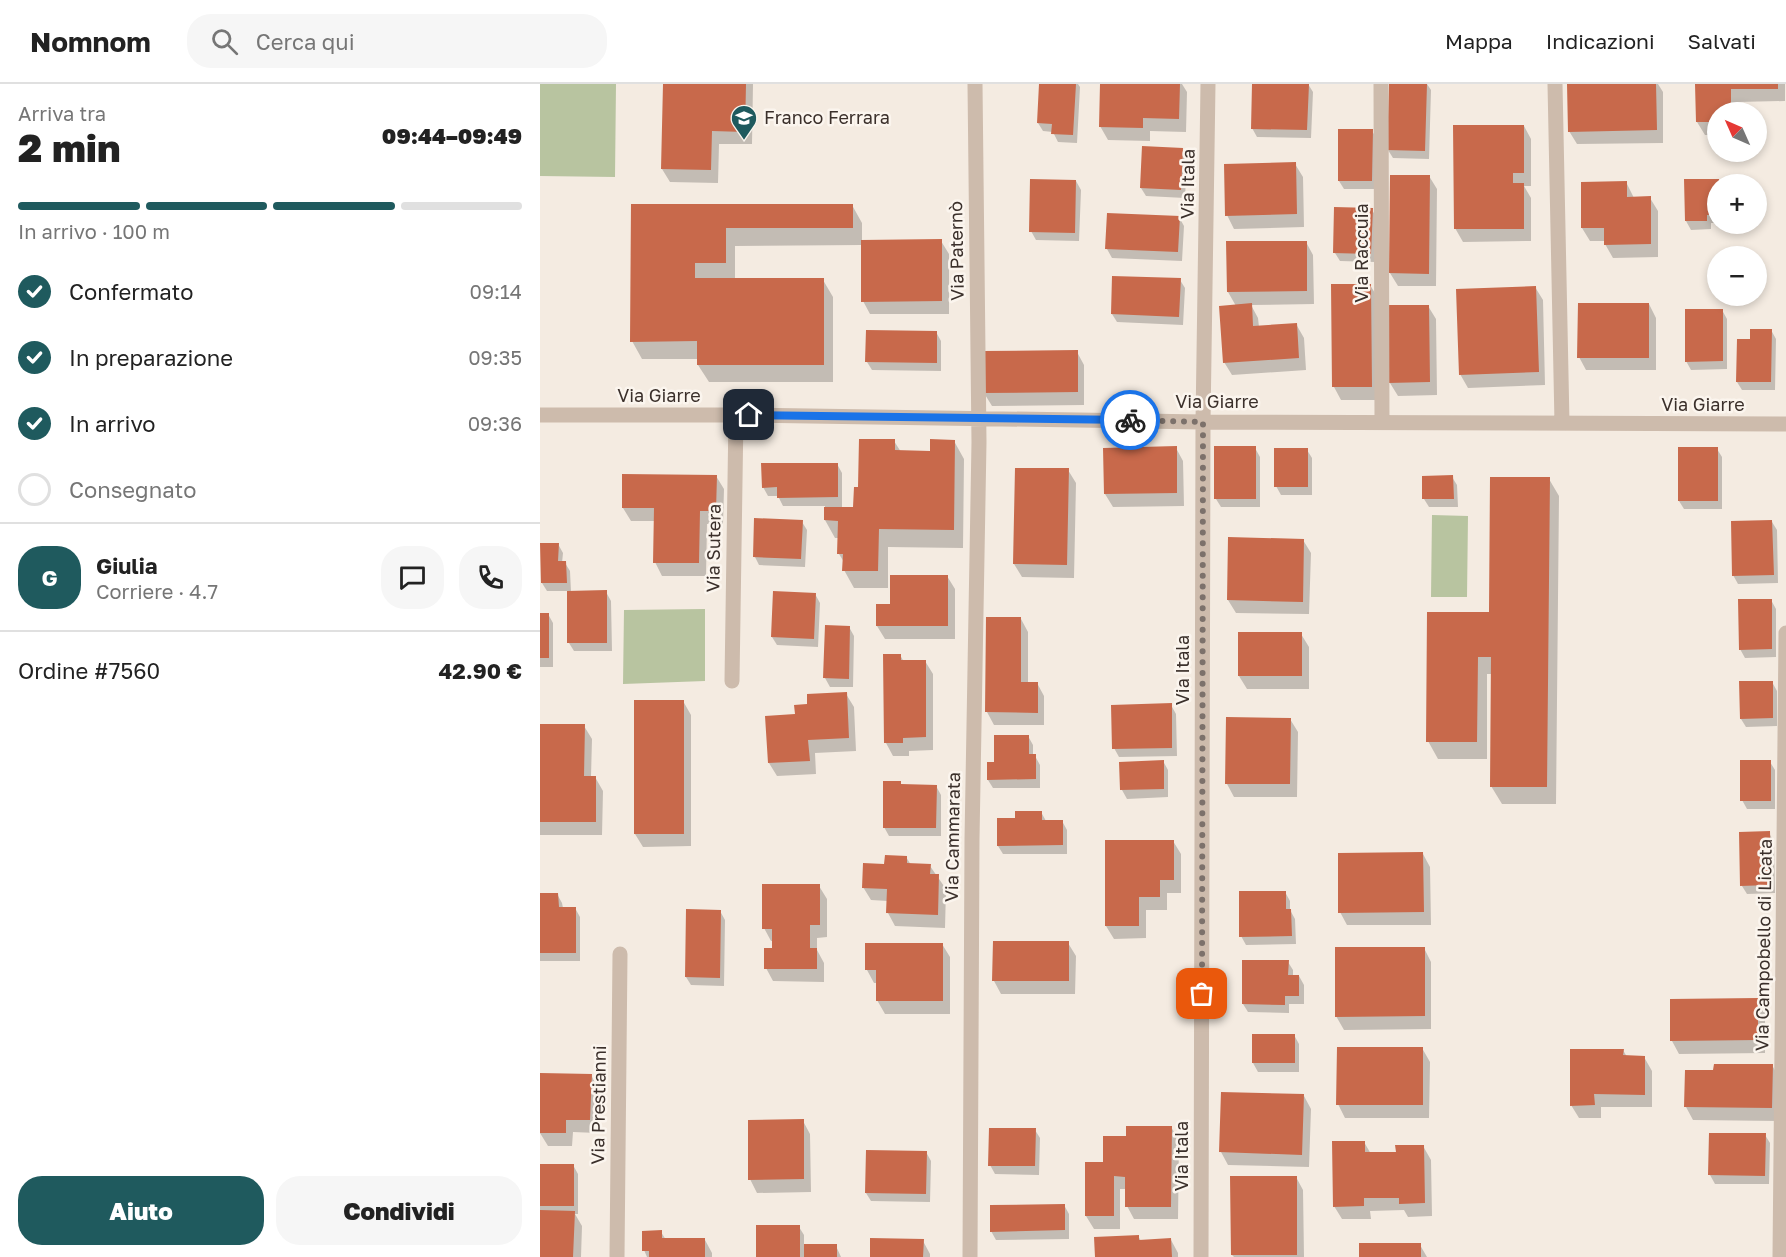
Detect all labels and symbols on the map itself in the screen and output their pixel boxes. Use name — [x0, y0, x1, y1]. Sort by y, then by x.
north arrow — [1707, 102, 1767, 162]
school or university icon: Franco Ferrara — [729, 103, 759, 141]
place label: Franco Ferrara — [764, 106, 890, 128]
street label: Via Itala — [1175, 149, 1199, 219]
street label: Via Paternò — [944, 201, 968, 301]
street label: Via Raccuia — [1350, 203, 1372, 303]
street label: Via Giarre — [617, 384, 701, 406]
pin — [723, 389, 774, 440]
courier — [1100, 390, 1160, 450]
street label: Via Giarre — [1175, 390, 1259, 412]
street label: Via Giarre — [1661, 393, 1745, 415]
street label: Via Sutera — [701, 503, 725, 592]
street label: Via Itala — [1171, 635, 1193, 705]
street label: Via Cammarata — [940, 772, 964, 902]
street label: Via Campobello di Licata — [1750, 839, 1776, 1051]
pin — [1176, 968, 1227, 1019]
street label: Via Prestianni — [586, 1045, 610, 1165]
street label: Via Itala — [1170, 1121, 1192, 1191]

